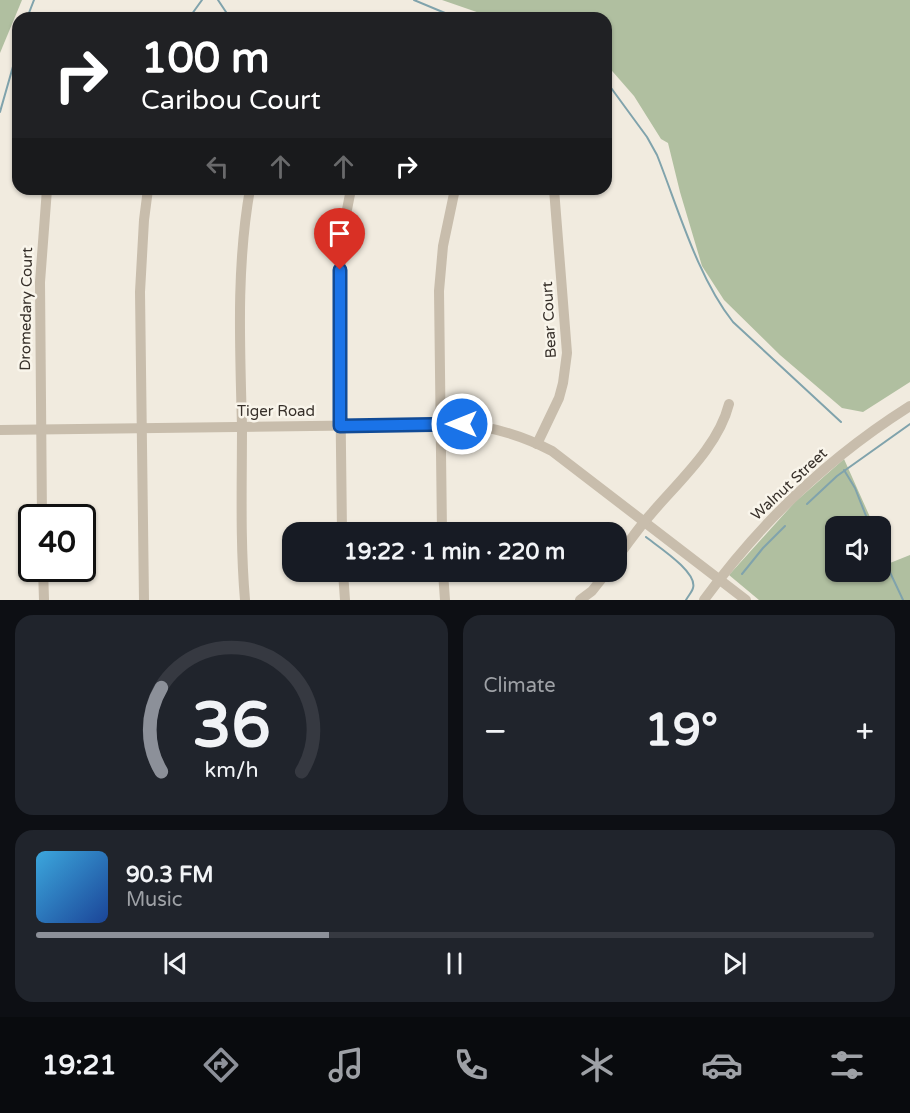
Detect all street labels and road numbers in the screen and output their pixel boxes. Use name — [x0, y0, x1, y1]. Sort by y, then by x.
street label: Dromedary Court — [16, 247, 36, 371]
street label: Bear Court — [538, 281, 560, 359]
street label: Tiger Road — [237, 402, 315, 420]
street label: Walnut Street — [747, 444, 831, 524]

